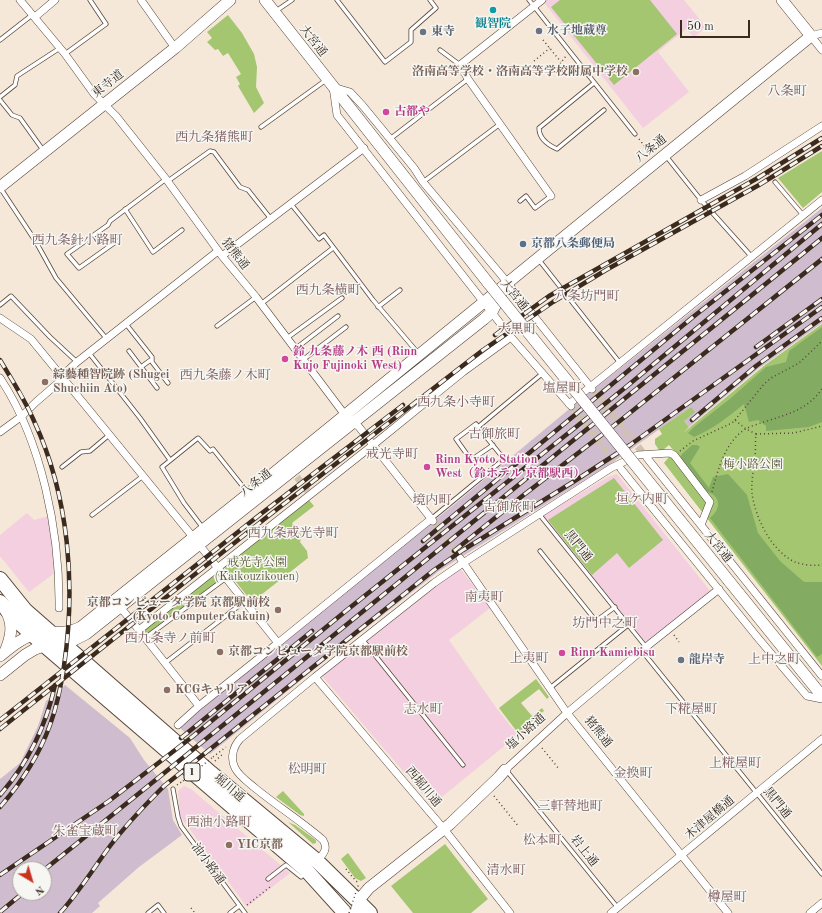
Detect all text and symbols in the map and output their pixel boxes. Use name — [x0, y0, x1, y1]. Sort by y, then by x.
marker: 観智院 — [488, 5, 498, 15]
scale bar — [682, 12, 752, 38]
place label: 観智院 — [475, 17, 511, 31]
text: 50 m — [687, 21, 714, 33]
street label: 大宮通 — [296, 22, 330, 60]
place label: 水子地蔵尊 — [547, 24, 607, 38]
place label: 東寺 — [431, 25, 455, 39]
marker: 水子地蔵尊 — [534, 26, 544, 36]
marker: 東寺 — [418, 27, 428, 37]
place label: 洛南高等学校・洛南高等学校附属中学校 — [412, 65, 628, 79]
street label: 東寺道 — [89, 67, 127, 101]
marker: 洛南高等学校・洛南高等学校附属中学校 — [631, 67, 641, 77]
district label: 八条町 — [768, 84, 806, 100]
place label: 古都や — [394, 105, 430, 119]
marker: 古都や — [381, 107, 391, 117]
district label: 西九条猪熊町 — [175, 130, 253, 146]
street label: 八条通 — [632, 132, 670, 166]
district label: 西九条針小路町 — [32, 233, 122, 249]
street label: 猪熊通 — [218, 235, 252, 273]
place label: 京都八条郵便局 — [531, 237, 615, 251]
marker: 京都八条郵便局 — [518, 239, 528, 249]
street label: 大宮通 — [497, 276, 531, 314]
district label: 西九条横町 — [296, 283, 360, 299]
district label: 八条坊門町 — [555, 289, 619, 305]
district label: 大黒町 — [498, 322, 536, 338]
place label: 鈴 九条藤ノ木 西 (Rinn Kujo Fujinoki West) — [293, 345, 417, 373]
marker: 鈴 九条藤ノ木 西 (Rinn Kujo Fujinoki West) — [280, 354, 290, 364]
place label: 綜藝種智院跡 (Shugei Shuchiin Ato) — [53, 368, 169, 396]
district label: 西九条藤ノ木町 — [180, 368, 270, 384]
marker: 綜藝種智院跡 (Shugei Shuchiin Ato) — [40, 377, 50, 387]
district label: 塩屋町 — [543, 381, 581, 397]
district label: 西九条小寺町 — [417, 395, 495, 411]
district label: 古御旅町 — [468, 427, 520, 443]
district label: 戒光寺町 — [366, 447, 418, 463]
place label: Rinn Kyoto Station West（鈴ホテル 京都駅西） — [435, 453, 585, 481]
park label: 梅小路公園 — [723, 458, 783, 472]
marker: Rinn Kyoto Station West（鈴ホテル 京都駅西） — [422, 462, 432, 472]
street label: 八条通 — [237, 466, 275, 500]
district label: 垣ケ内町 — [616, 492, 668, 508]
district label: 境内町 — [413, 493, 451, 509]
district label: 古御旅町 — [483, 500, 535, 516]
district label: 西九条戒光寺町 — [248, 526, 338, 542]
street label: 黒門通 — [561, 527, 595, 565]
street label: 大宮通 — [701, 528, 735, 566]
park label: 戒光寺公園 (Kaikouzikouen) — [215, 556, 299, 584]
district label: 南夷町 — [465, 590, 503, 606]
place label: 京都コンピュータ学院 京都駅前校 (Kyoto Computer Gakuin) — [87, 596, 270, 624]
marker: 京都コンピュータ学院 京都駅前校 (Kyoto Computer Gakuin) — [273, 605, 283, 615]
district label: 坊門中之町 — [573, 616, 637, 632]
district label: 西九条寺ノ前町 — [125, 631, 215, 647]
place label: 京都コンピュータ学院京都駅前校 — [228, 645, 408, 659]
place label: Rinn Kamiebisu — [570, 646, 655, 660]
marker: 京都コンピュータ学院京都駅前校 — [215, 647, 225, 657]
marker: Rinn Kamiebisu — [557, 648, 567, 658]
district label: 上夷町 — [510, 651, 548, 667]
district label: 上中之町 — [748, 652, 800, 668]
place label: 龍岸寺 — [689, 653, 725, 667]
marker: 龍岸寺 — [676, 655, 686, 665]
place label: KCGキャリア — [175, 683, 248, 697]
marker: KCGキャリア — [162, 685, 172, 695]
district label: 志水町 — [404, 702, 442, 718]
district label: 下糀屋町 — [665, 702, 717, 718]
street label: 塩小路通 — [503, 711, 549, 753]
street label: 猪熊通 — [581, 713, 615, 751]
district label: 上糀屋町 — [709, 756, 761, 772]
district label: 松明町 — [288, 762, 326, 778]
road number: 1 — [184, 763, 200, 781]
street label: 西堀川通 — [402, 764, 444, 810]
district label: 金換町 — [614, 766, 652, 782]
street label: 堀川通 — [211, 771, 247, 805]
street label: 黒門通 — [760, 784, 794, 822]
street label: 木津屋橋通 — [682, 793, 738, 843]
district label: 三軒替地町 — [538, 799, 602, 815]
district label: 西油小路町 — [187, 815, 251, 831]
district label: 朱雀宝蔵町 — [53, 824, 117, 840]
street label: 岩上通 — [567, 832, 601, 870]
district label: 松本町 — [523, 833, 561, 849]
place label: YIC京都 — [237, 838, 283, 852]
street label: 油小路通 — [188, 840, 228, 888]
marker: YIC京都 — [224, 840, 234, 850]
north arrow — [12, 861, 52, 901]
district label: 清水町 — [487, 863, 525, 879]
text: N — [32, 883, 46, 897]
district label: 樽屋町 — [708, 890, 746, 906]

